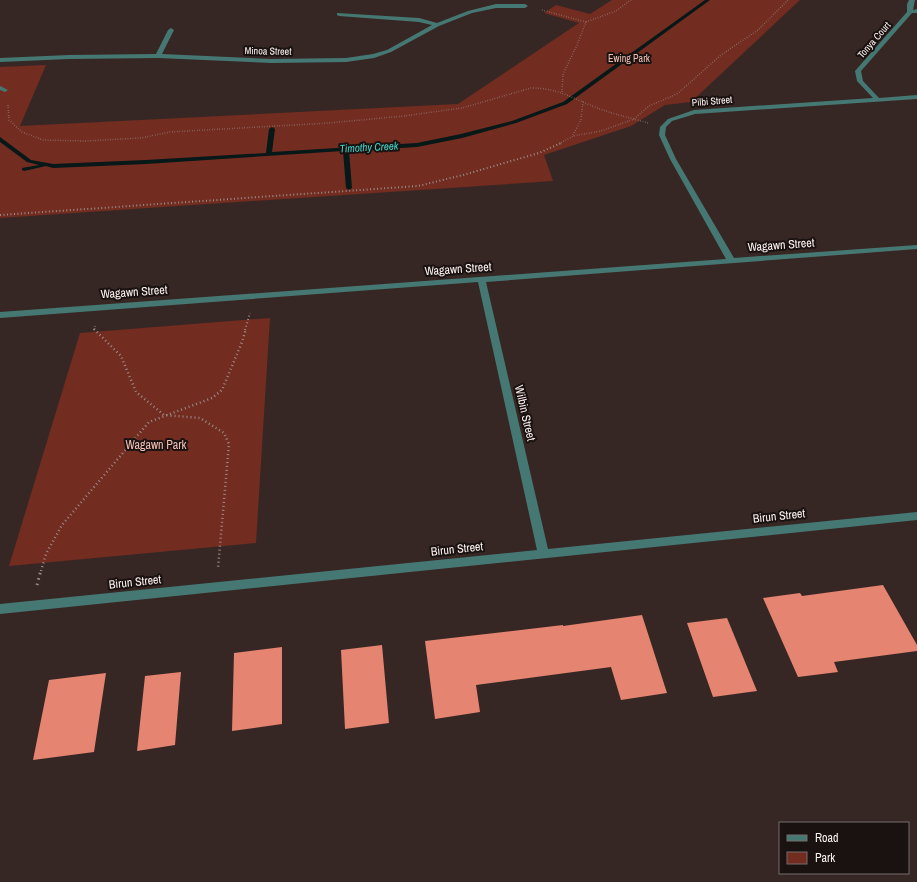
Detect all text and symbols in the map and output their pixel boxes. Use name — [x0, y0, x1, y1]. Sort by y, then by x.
street label: Tonya Court — [855, 19, 894, 61]
street label: Minoa Street — [244, 44, 292, 58]
park label: Ewing Park — [608, 52, 651, 65]
street label: Pilbi Street — [691, 93, 733, 109]
water label: Timothy Creek — [339, 138, 399, 156]
street label: Wagawn Street — [747, 235, 815, 255]
street label: Wagawn Street — [424, 259, 492, 279]
street label: Wagawn Street — [100, 282, 168, 302]
street label: Wilbin Street — [511, 383, 539, 443]
park label: Wagawn Park — [126, 437, 187, 453]
street label: Birun Street — [752, 505, 806, 527]
street label: Birun Street — [430, 538, 484, 560]
street label: Birun Street — [108, 571, 162, 593]
legend — [779, 822, 909, 874]
text: Road — [815, 830, 839, 846]
text: Park — [815, 850, 835, 866]

